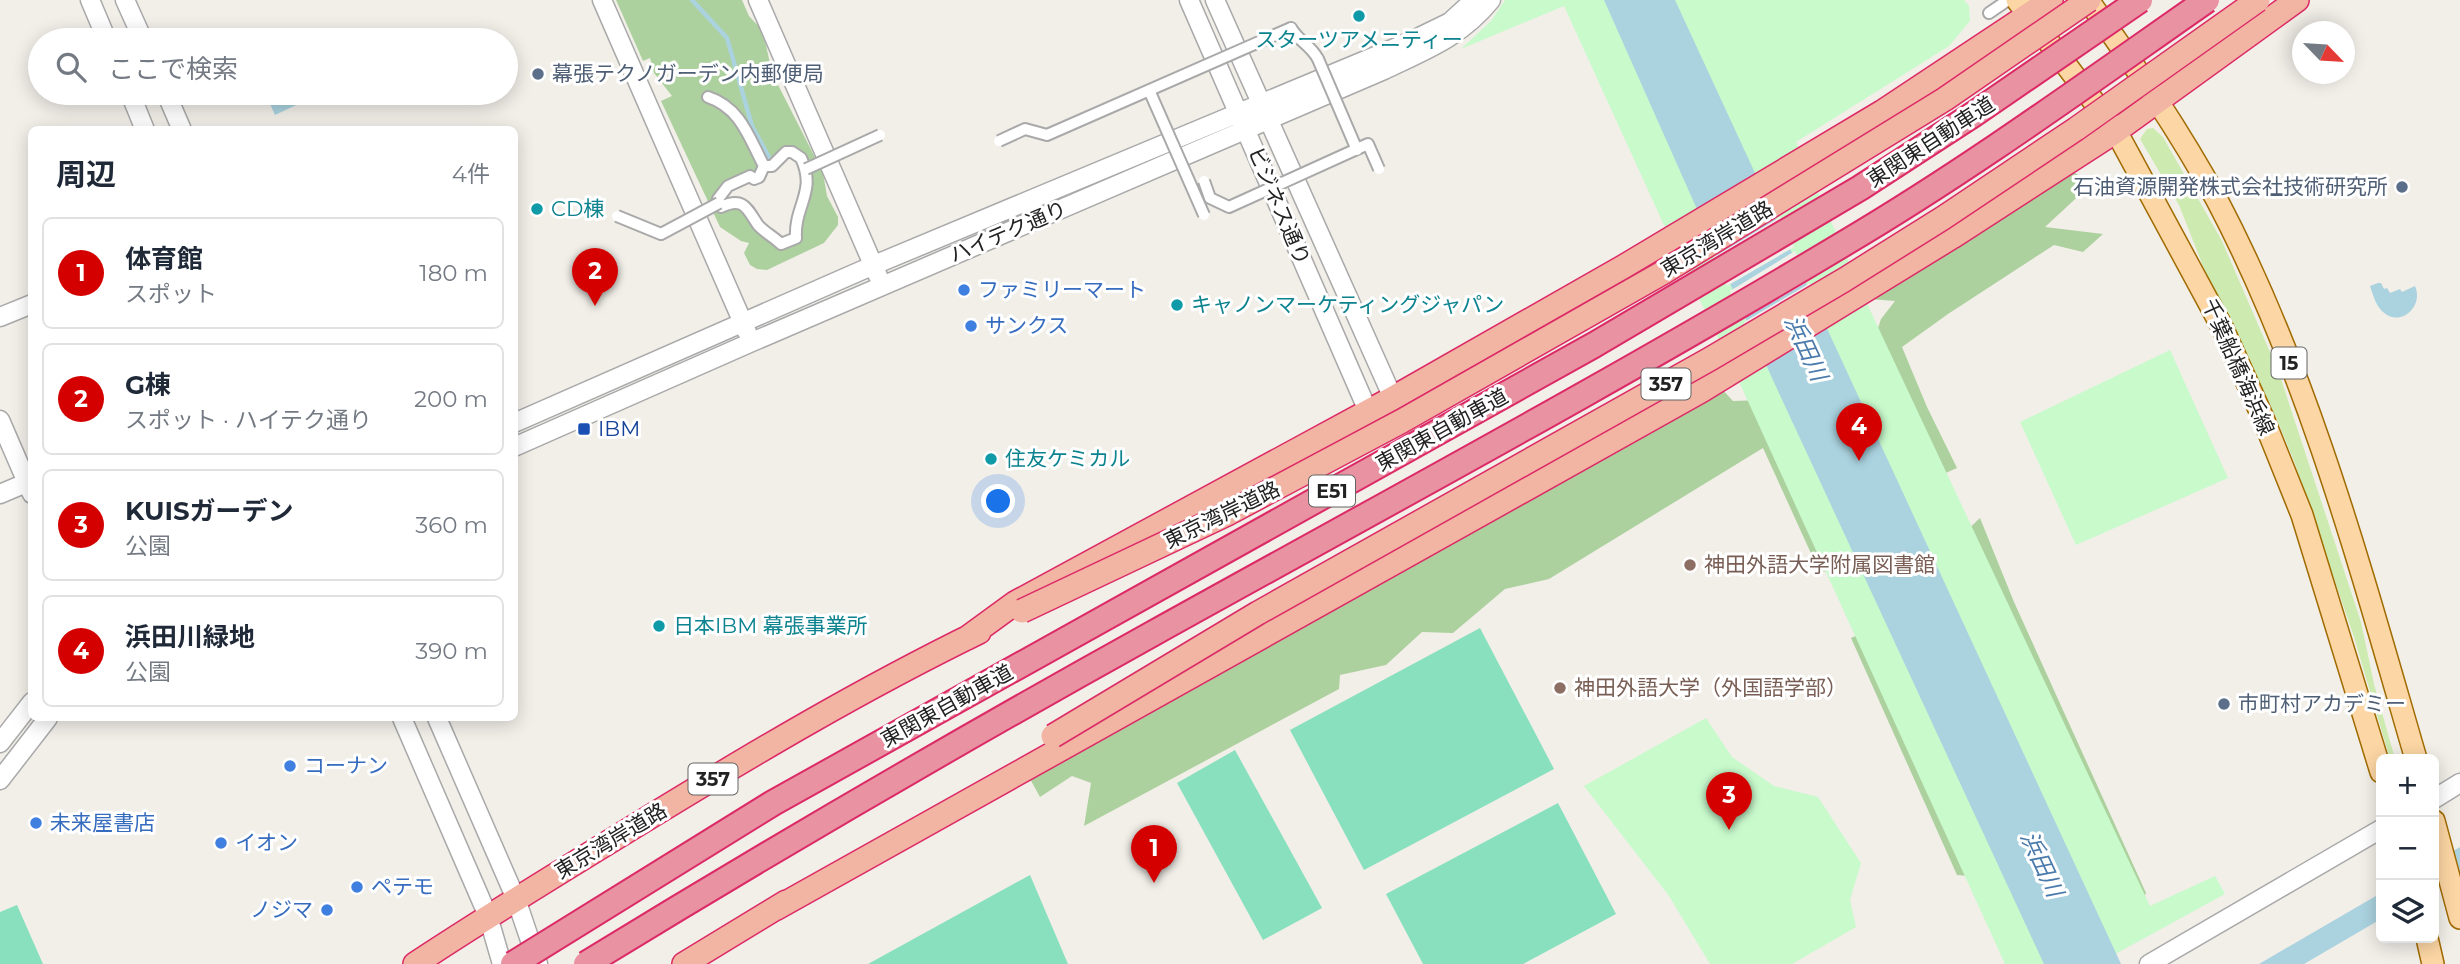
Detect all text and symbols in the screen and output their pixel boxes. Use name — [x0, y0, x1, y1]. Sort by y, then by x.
marker: スターツアメニティー — [1351, 8, 1367, 24]
north arrow — [2292, 21, 2355, 84]
place label: スターツアメニティー — [1255, 27, 1463, 52]
search box — [28, 28, 518, 105]
icon: search — [52, 48, 90, 86]
text: ここで検索 — [108, 53, 238, 85]
place label: 幕張テクノガーデン内郵便局 — [552, 61, 824, 86]
marker: 幕張テクノガーデン内郵便局 — [530, 66, 546, 82]
street label: 東関東自動車道 — [1862, 91, 1999, 192]
street label: ビジネス通り — [1243, 143, 1316, 269]
text: 周辺 — [56, 156, 116, 193]
text: 4件 — [452, 160, 490, 188]
place label: 石油資源開発株式会社技術研究所 — [2073, 174, 2388, 199]
marker: 石油資源開発株式会社技術研究所 — [2394, 179, 2410, 195]
street label: 東京湾岸道路 — [1656, 195, 1777, 282]
place label: CD棟 — [551, 196, 604, 221]
street label: ハイテク通り — [945, 196, 1070, 268]
marker: CD棟 — [529, 201, 545, 217]
text: 体育館 — [125, 243, 203, 275]
pin: 2 — [572, 248, 618, 306]
text: 1 — [76, 259, 86, 287]
text: 180 m — [419, 259, 488, 287]
place label: ファミリーマート — [978, 277, 1146, 302]
text: スポット — [125, 280, 217, 308]
marker: ファミリーマート — [956, 282, 972, 298]
place label: キャノンマーケティングジャパン — [1191, 292, 1504, 317]
street label: 千葉船橋海浜線 — [2197, 295, 2280, 439]
marker: キャノンマーケティングジャパン — [1169, 297, 1185, 313]
water label: 浜田川 — [1779, 311, 1835, 388]
place label: サンクス — [985, 313, 1068, 338]
marker: サンクス — [963, 318, 979, 334]
road number: 15 — [2272, 348, 2306, 378]
road number: 357 — [1642, 368, 1690, 400]
text: G棟 — [125, 369, 171, 401]
street label: 東関東自動車道 — [1371, 383, 1512, 476]
text: 2 — [74, 385, 88, 413]
text: 200 m — [414, 385, 488, 413]
pin: 4 — [1836, 403, 1882, 461]
text: スポット · ハイテク通り — [125, 406, 372, 434]
place label: IBM — [598, 416, 640, 441]
marker: IBM — [576, 421, 592, 437]
place label: 住友ケミカル — [1005, 446, 1130, 471]
marker: 住友ケミカル — [983, 451, 999, 467]
street label: 東京湾岸道路 — [1160, 476, 1284, 553]
road number: E51 — [1309, 476, 1355, 506]
your location — [981, 484, 1015, 518]
text: KUISガーデン — [125, 495, 294, 527]
text: 3 — [74, 511, 88, 539]
text: 360 m — [415, 511, 488, 539]
text: 公園 — [125, 532, 171, 560]
place label: 神田外語大学附属図書館 — [1704, 552, 1935, 577]
marker: 神田外語大学附属図書館 — [1682, 557, 1698, 573]
place label: 日本IBM 幕張事業所 — [673, 613, 868, 638]
marker: 日本IBM 幕張事業所 — [651, 618, 667, 634]
text: 浜田川緑地 — [125, 621, 255, 653]
text: 4 — [73, 637, 89, 665]
text: 390 m — [415, 637, 488, 665]
text: 公園 — [125, 658, 171, 686]
street label: 東関東自動車道 — [876, 659, 1017, 752]
place label: 神田外語大学（外国語学部） — [1574, 675, 1847, 700]
marker: 神田外語大学（外国語学部） — [1552, 680, 1568, 696]
place label: 市町村アカデミー — [2238, 691, 2406, 716]
marker: 市町村アカデミー — [2216, 696, 2232, 712]
place label: コーナン — [304, 753, 388, 778]
map controls — [2376, 754, 2439, 943]
button: + — [2376, 754, 2439, 817]
marker: コーナン — [282, 758, 298, 774]
road number: 357 — [688, 764, 738, 794]
pin: 3 — [1706, 772, 1752, 830]
street label: 東京湾岸道路 — [550, 797, 671, 884]
place label: 未来屋書店 — [50, 810, 155, 835]
marker: 未来屋書店 — [28, 815, 44, 831]
button: − — [2376, 817, 2439, 880]
pin: 1 — [1131, 825, 1177, 883]
water label: 浜田川 — [2015, 827, 2071, 904]
place label: イオン — [235, 830, 298, 855]
marker: イオン — [213, 835, 229, 851]
place label: ペテモ — [371, 874, 434, 899]
marker: ペテモ — [349, 879, 365, 895]
button: layers — [2376, 880, 2439, 943]
place label: ノジマ — [250, 897, 313, 922]
marker: ノジマ — [319, 902, 335, 918]

